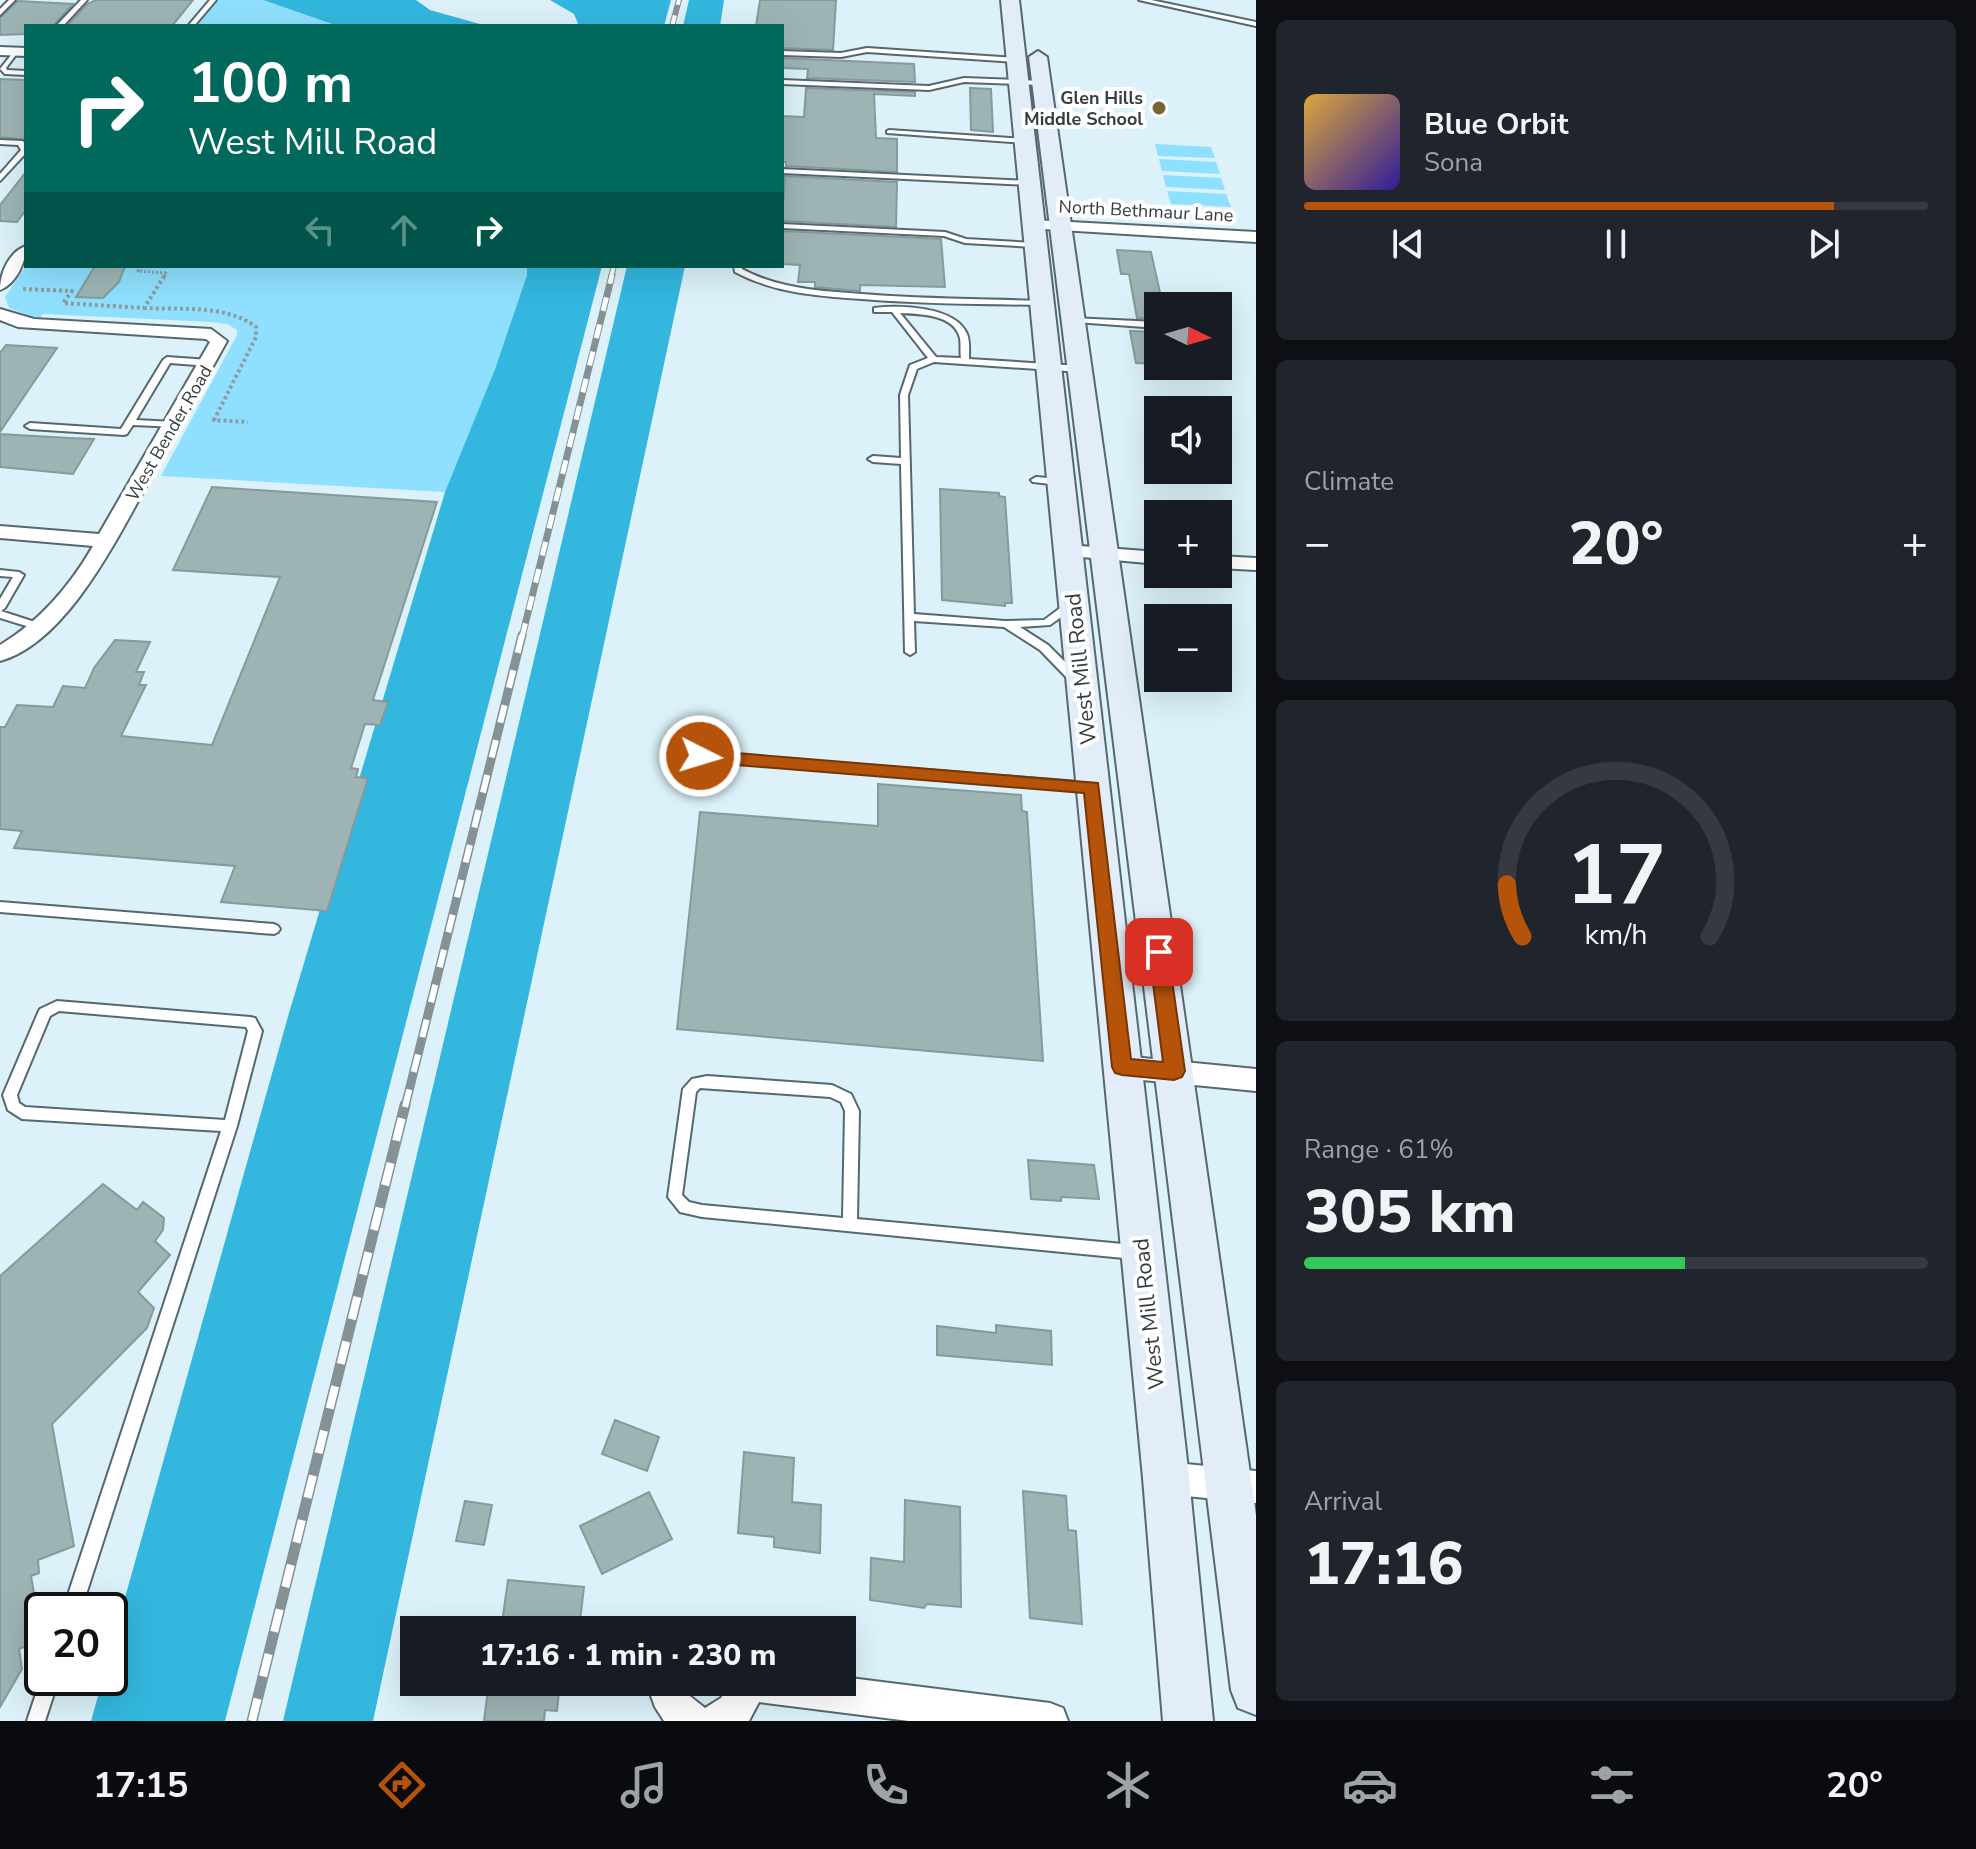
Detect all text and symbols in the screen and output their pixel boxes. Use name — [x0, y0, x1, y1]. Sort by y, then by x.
text: 100 m — [188, 45, 353, 122]
icon: right — [56, 56, 160, 160]
place label: Glen Hills Middle School — [1024, 86, 1143, 131]
marker: Glen Hills Middle School — [1150, 99, 1168, 117]
text: Blue Orbit — [1424, 104, 1568, 145]
text: West Mill Road — [188, 118, 437, 167]
text: Sona — [1424, 145, 1483, 180]
street label: North Bethmaur Lane — [1058, 194, 1234, 228]
icon: left — [298, 208, 342, 252]
icon: ahead — [382, 208, 426, 252]
icon: right — [466, 208, 510, 252]
icon: previous — [1386, 222, 1430, 266]
icon: pause — [1594, 222, 1638, 266]
icon: next — [1802, 222, 1846, 266]
north arrow — [1144, 292, 1232, 380]
map controls — [1144, 292, 1232, 692]
street label: West Bender Road — [120, 361, 218, 505]
button: sound — [1144, 396, 1232, 484]
text: Climate — [1304, 464, 1394, 499]
button: + — [1144, 500, 1232, 588]
text: 20° — [1568, 503, 1664, 585]
text: − — [1304, 514, 1330, 574]
text: + — [1902, 514, 1928, 574]
street label: West Mill Road — [1058, 592, 1104, 746]
button: − — [1144, 604, 1232, 692]
position arrow — [658, 714, 742, 798]
text: 17 — [1566, 818, 1666, 931]
text: km/h — [1585, 915, 1647, 954]
pin — [1125, 918, 1193, 986]
icon: arrive — [1137, 930, 1181, 974]
text: Range · 61% — [1304, 1132, 1454, 1167]
text: 305 km — [1304, 1171, 1516, 1253]
street label: West Mill Road — [1126, 1237, 1172, 1391]
text: Arrival — [1304, 1484, 1382, 1519]
text: 17:16 — [1304, 1523, 1464, 1605]
speed limit sign: 20 — [24, 1592, 128, 1696]
text: 17:16 · 1 min · 230 m — [480, 1635, 776, 1676]
icon: directions — [374, 1757, 430, 1813]
icon: music — [616, 1757, 672, 1813]
icon: phone — [858, 1757, 914, 1813]
icon: climate — [1100, 1757, 1156, 1813]
icon: car — [1342, 1757, 1398, 1813]
icon: filters — [1584, 1757, 1640, 1813]
text: 17:15 — [93, 1761, 188, 1810]
text: 20° — [1826, 1761, 1883, 1810]

